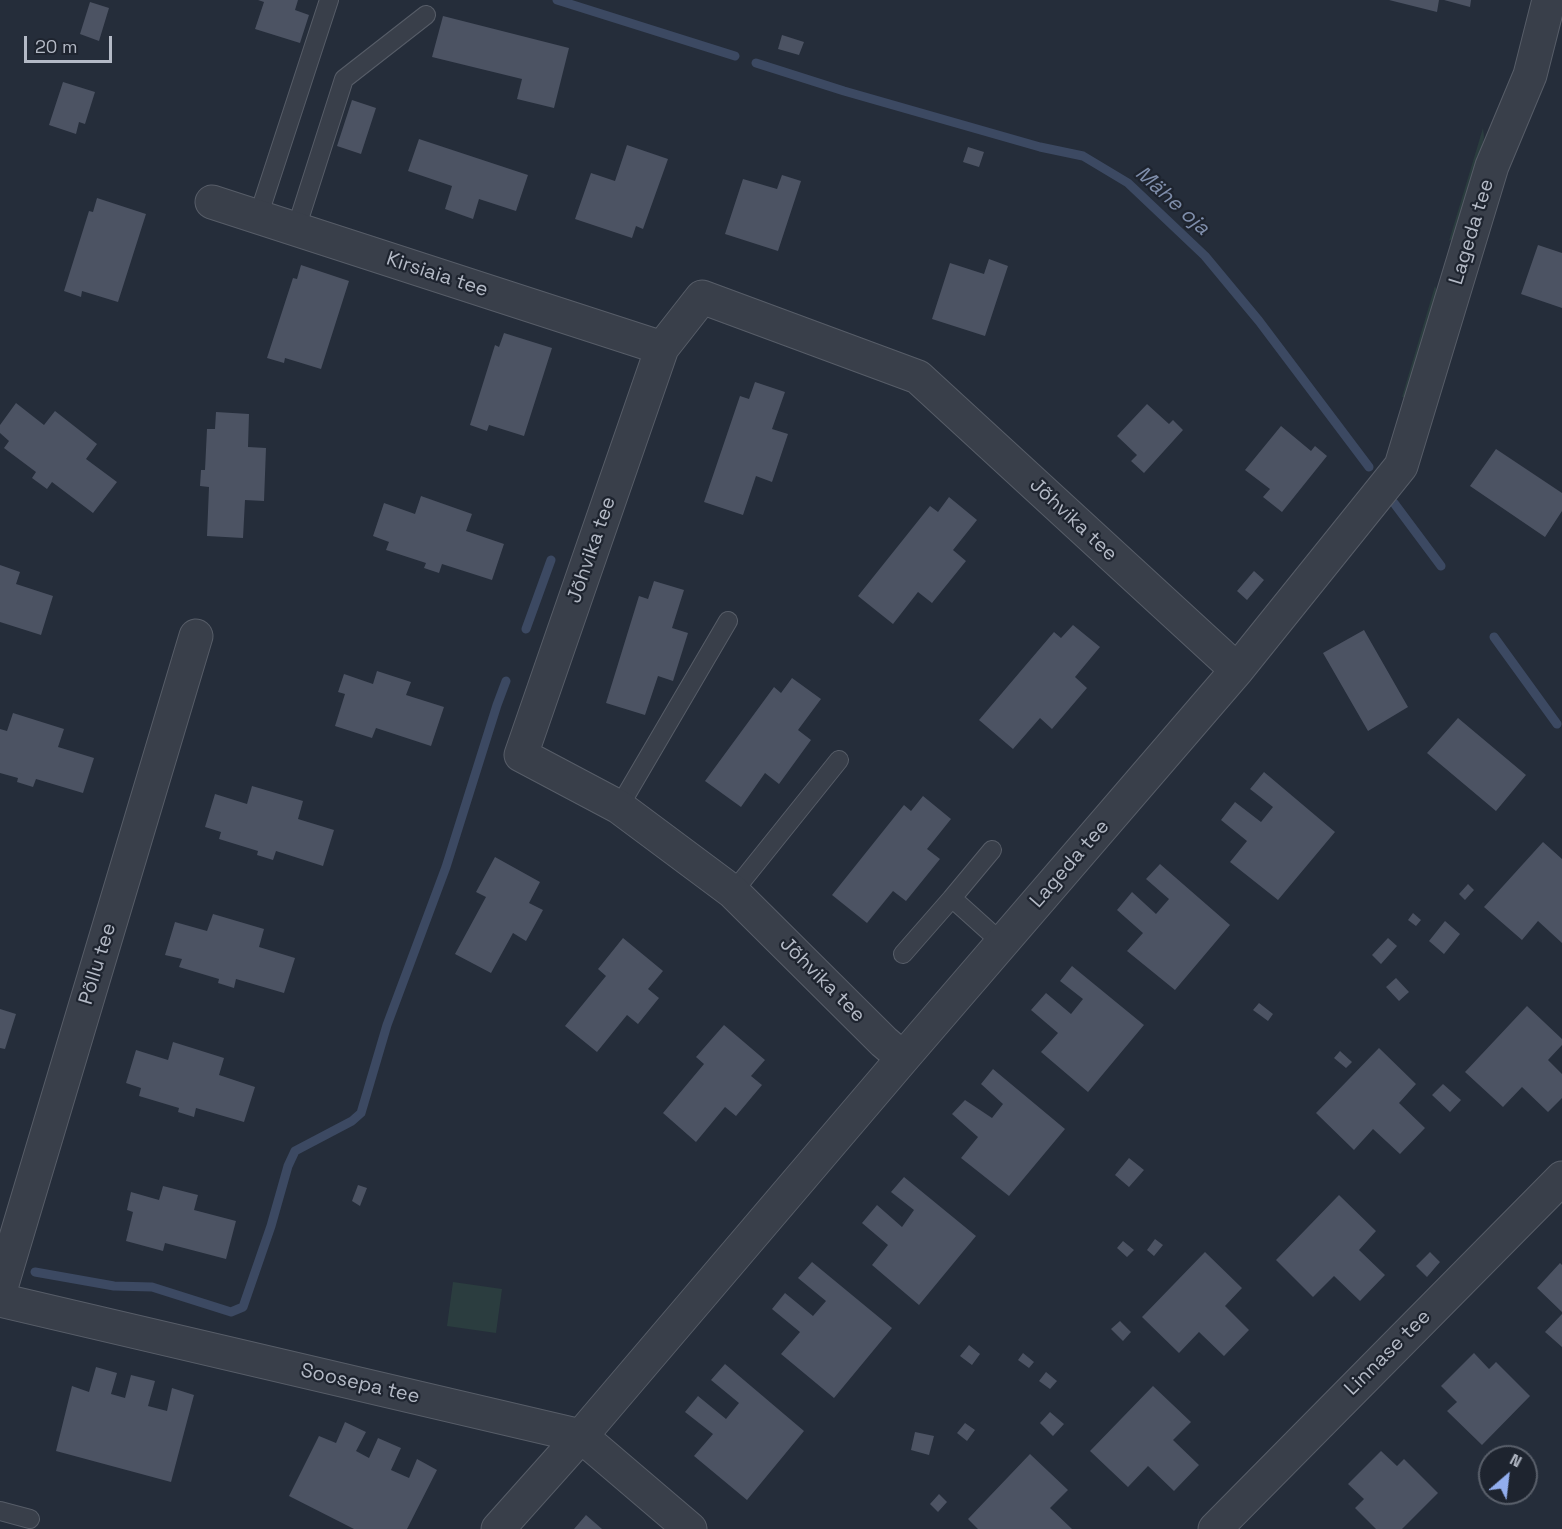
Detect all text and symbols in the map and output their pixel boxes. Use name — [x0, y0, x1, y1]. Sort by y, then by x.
scale bar — [27, 24, 116, 62]
text: 20 m — [35, 35, 78, 58]
water label: Mähe oja — [1130, 161, 1214, 241]
street label: Lageda tee — [1445, 176, 1499, 288]
street label: Kirsiaia tee — [383, 247, 491, 303]
street label: Jõhvika tee — [1024, 473, 1122, 567]
street label: Jõhvika tee — [563, 494, 621, 606]
street label: Lageda tee — [1025, 815, 1115, 913]
street label: Põllu tee — [74, 920, 122, 1008]
street label: Jõhvika tee — [774, 932, 870, 1028]
street label: Linnase tee — [1340, 1305, 1436, 1401]
street label: Soosepa tee — [298, 1359, 422, 1409]
north arrow — [1478, 1445, 1538, 1505]
text: N — [1506, 1449, 1525, 1472]

